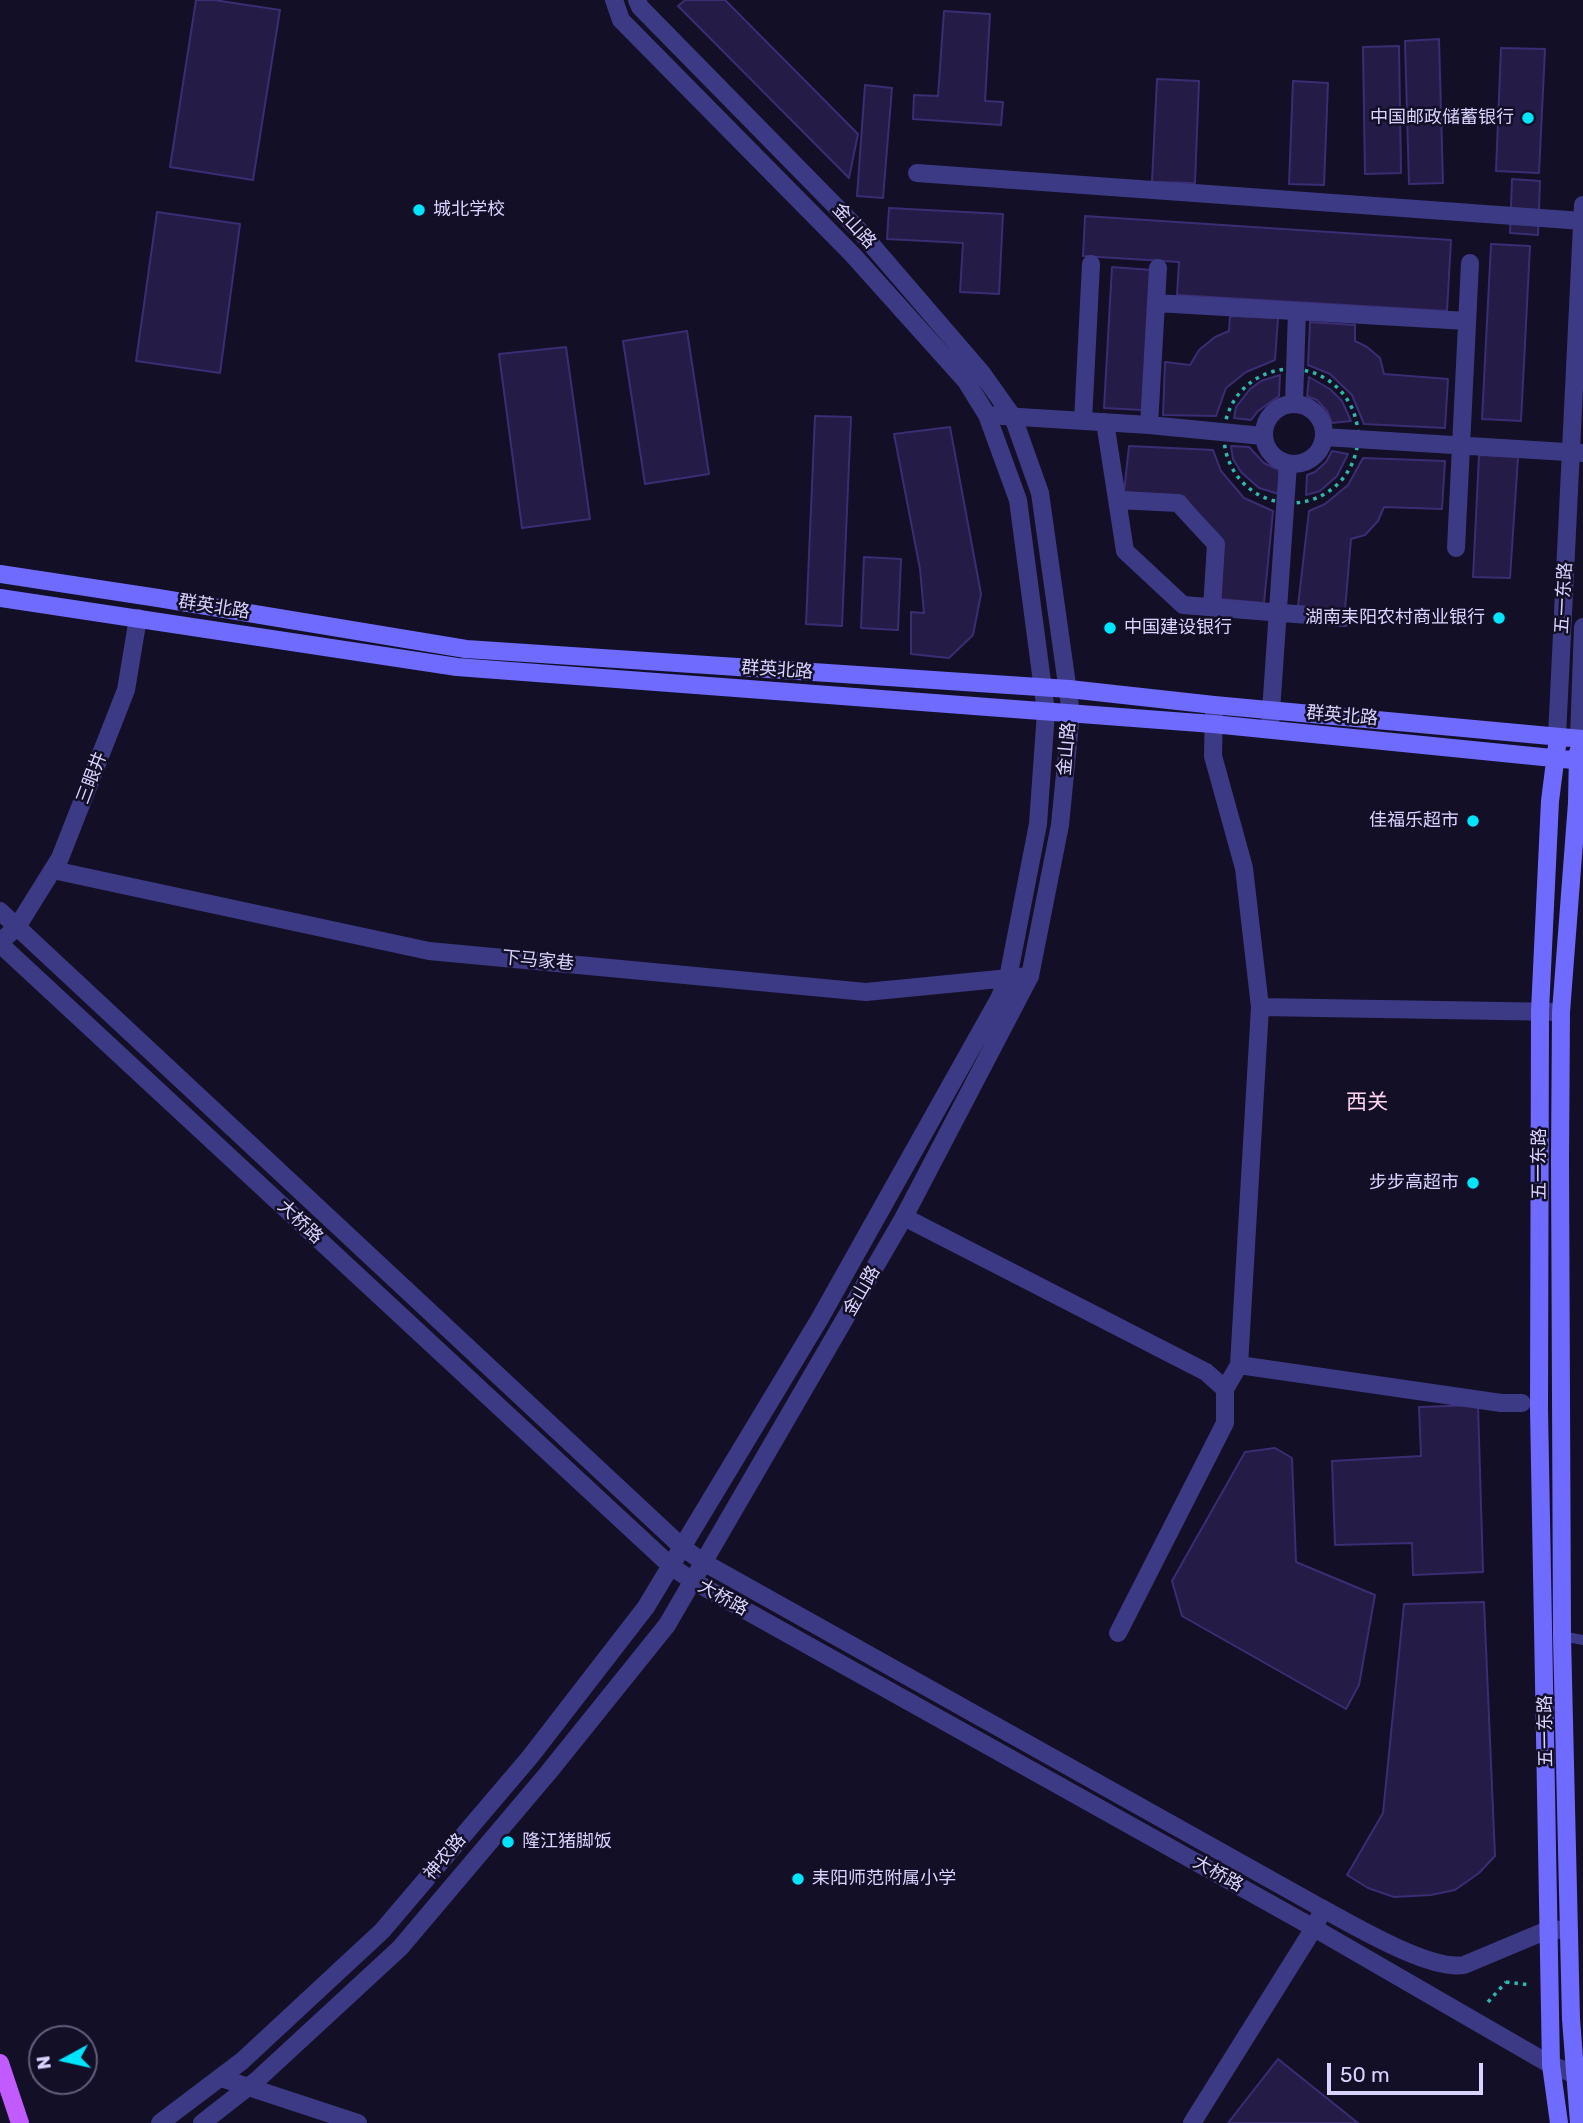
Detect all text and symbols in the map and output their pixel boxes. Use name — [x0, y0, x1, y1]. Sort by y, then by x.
place label: 中国邮政储蓄银行 — [1370, 107, 1514, 129]
marker: 中国邮政储蓄银行 — [1520, 110, 1536, 126]
place label: 城北学校 — [433, 199, 505, 221]
street label: 金山路 — [828, 199, 880, 253]
marker: 城北学校 — [411, 202, 427, 218]
street label: 五一东路 — [1551, 561, 1577, 635]
street label: 群英北路 — [177, 591, 251, 623]
place label: 湖南耒阳农村商业银行 — [1305, 607, 1485, 629]
marker: 湖南耒阳农村商业银行 — [1491, 610, 1507, 626]
place label: 中国建设银行 — [1124, 617, 1232, 639]
marker: 中国建设银行 — [1102, 620, 1118, 636]
street label: 群英北路 — [740, 657, 814, 683]
street label: 群英北路 — [1305, 702, 1379, 730]
street label: 金山路 — [1054, 721, 1080, 777]
street label: 三眼井 — [72, 749, 112, 807]
place label: 佳福乐超市 — [1369, 810, 1459, 832]
marker: 佳福乐超市 — [1465, 813, 1481, 829]
street label: 下马家巷 — [501, 947, 575, 975]
district label: 西关 — [1346, 1090, 1388, 1116]
street label: 五一东路 — [1529, 1128, 1551, 1200]
place label: 步步高超市 — [1369, 1172, 1459, 1194]
marker: 步步高超市 — [1465, 1175, 1481, 1191]
street label: 大桥路 — [273, 1196, 327, 1248]
street label: 金山路 — [839, 1262, 885, 1320]
street label: 大桥路 — [694, 1575, 752, 1621]
street label: 五一东路 — [1535, 1695, 1557, 1767]
street label: 神农路 — [419, 1829, 471, 1885]
place label: 隆江猪脚饭 — [522, 1831, 612, 1853]
marker: 隆江猪脚饭 — [500, 1834, 516, 1850]
street label: 大桥路 — [1189, 1851, 1247, 1897]
place label: 耒阳师范附属小学 — [812, 1868, 956, 1890]
marker: 耒阳师范附属小学 — [790, 1871, 806, 1887]
north arrow — [28, 2025, 98, 2095]
scale bar — [1331, 2050, 1487, 2094]
text: N — [31, 2054, 56, 2071]
text: 50 m — [1340, 2062, 1390, 2087]

